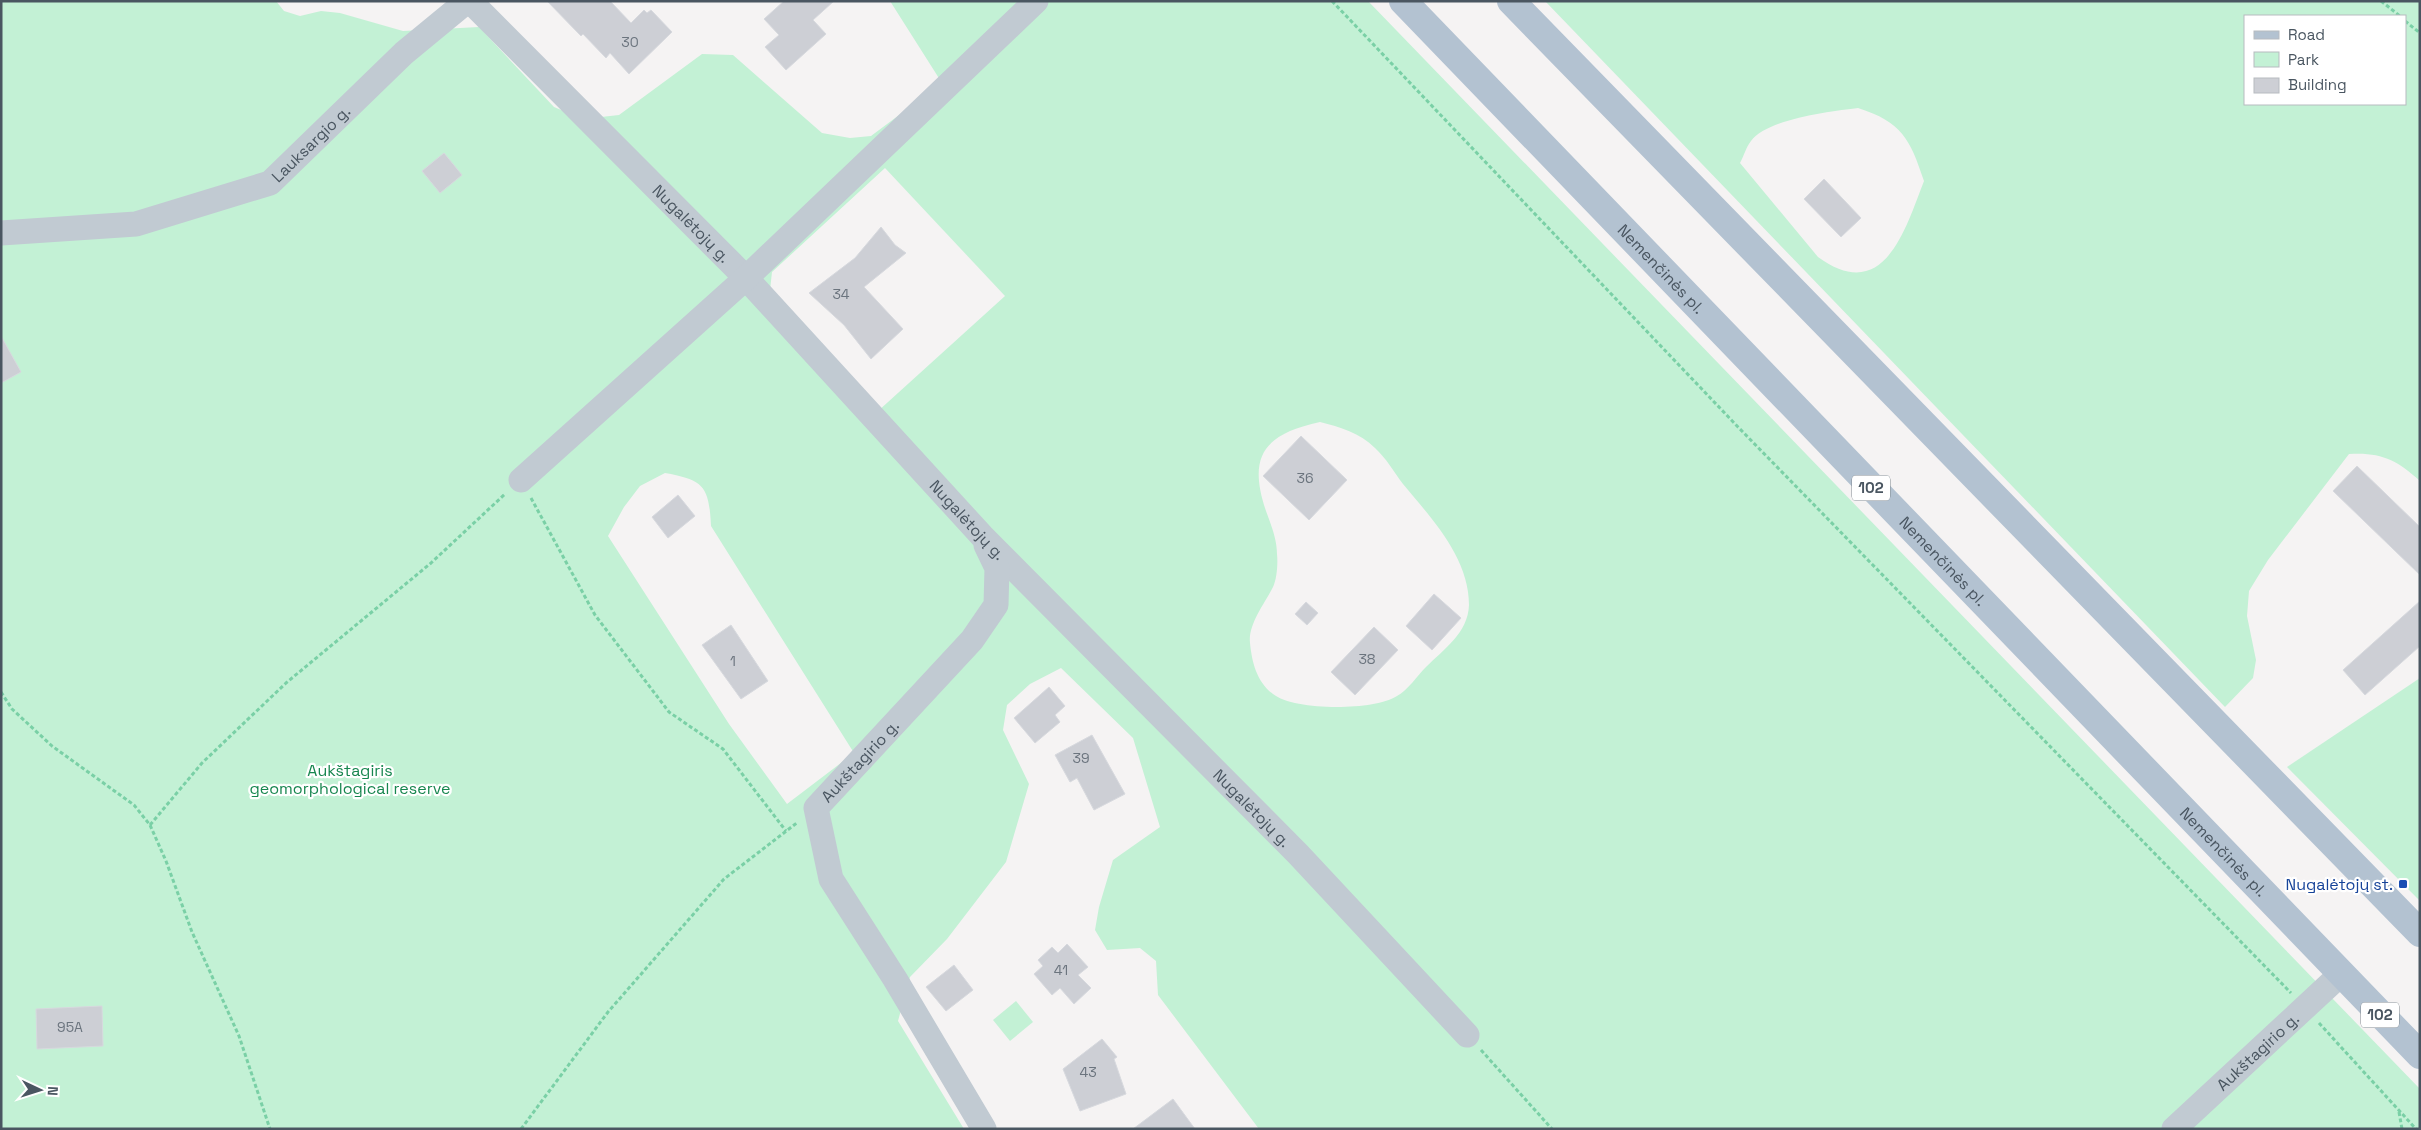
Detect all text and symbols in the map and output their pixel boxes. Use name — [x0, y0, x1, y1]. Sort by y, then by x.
legend — [2244, 15, 2406, 105]
text: Road — [2288, 25, 2325, 44]
house number: 30 — [621, 33, 639, 51]
text: Park — [2288, 50, 2319, 69]
text: Building — [2288, 75, 2347, 94]
street label: Lauksargio g. — [267, 101, 355, 187]
street label: Nugalėtojų g. — [648, 180, 735, 267]
street label: Nemenčinės pl. — [1613, 220, 1709, 318]
house number: 34 — [832, 285, 850, 303]
house number: 36 — [1296, 469, 1314, 487]
street label: Nugalėtojų g. — [925, 476, 1010, 565]
road number: 102 — [1852, 476, 1890, 500]
street label: Nemenčinės pl. — [1895, 512, 1991, 611]
house number: 38 — [1358, 650, 1376, 668]
house number: 1 — [730, 652, 736, 670]
street label: Aukštagirio g. — [817, 715, 904, 807]
house number: 39 — [1072, 749, 1090, 767]
park label: Aukštagiris geomorphological reserve — [249, 760, 451, 799]
street label: Nugalėtojų g. — [1208, 765, 1295, 852]
street label: Nemenčinės pl. — [2175, 803, 2271, 901]
place label: Nugalėtojų st. — [2286, 874, 2393, 895]
marker: Nugalėtojų st. — [2397, 878, 2409, 890]
house number: 41 — [1054, 961, 1068, 979]
road number: 102 — [2361, 1002, 2399, 1028]
street label: Aukštagirio g. — [2212, 1008, 2304, 1095]
house number: 95A — [57, 1018, 83, 1036]
house number: 43 — [1079, 1063, 1097, 1081]
north arrow — [15, 1065, 65, 1115]
text: N — [44, 1086, 62, 1096]

